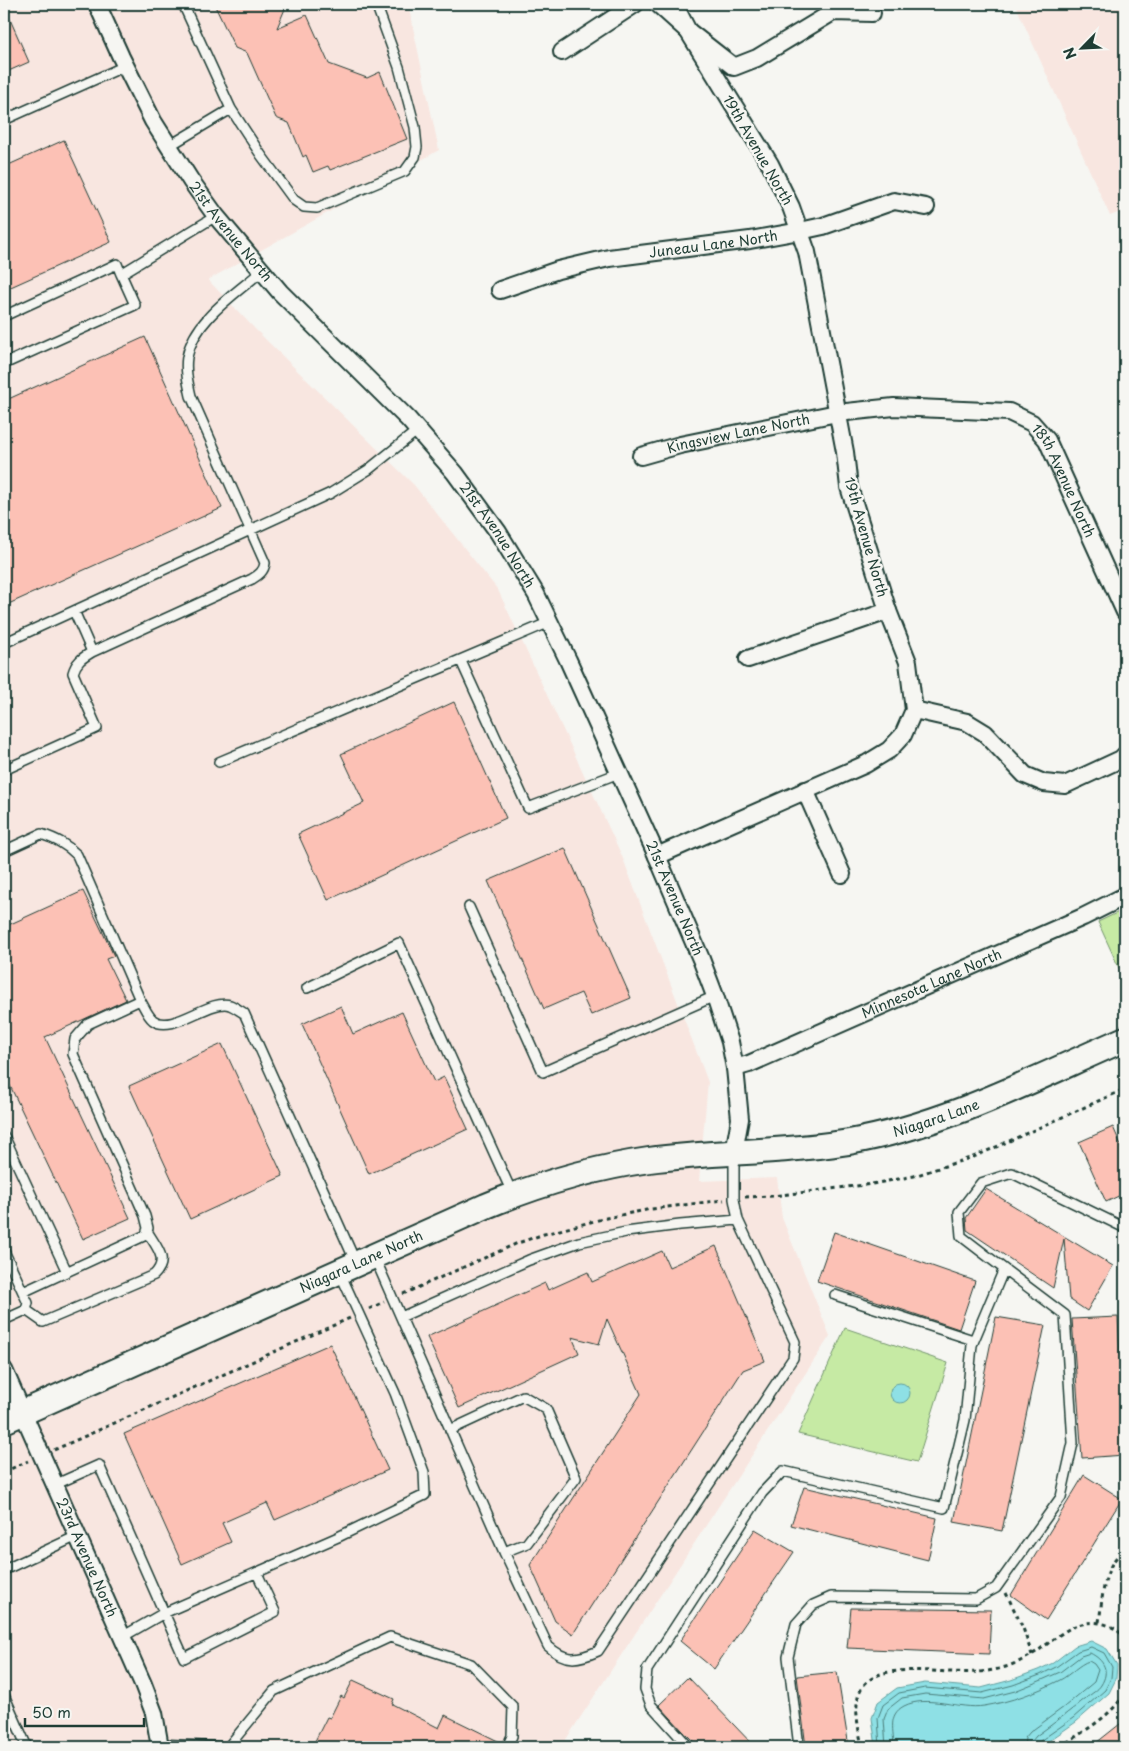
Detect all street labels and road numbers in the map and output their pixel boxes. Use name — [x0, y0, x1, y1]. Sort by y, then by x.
street label: 19th Avenue North — [718, 91, 799, 209]
street label: 21st Avenue North — [184, 177, 278, 286]
street label: Juneau Lane North — [648, 224, 779, 263]
street label: Kingsview Lane North — [664, 408, 811, 458]
street label: 18th Avenue North — [1027, 419, 1101, 541]
street label: 19th Avenue North — [839, 474, 894, 599]
street label: 21st Avenue North — [455, 477, 541, 592]
street label: 21st Avenue North — [641, 837, 709, 959]
street label: Minnesota Lane North — [858, 943, 1005, 1023]
street label: Niagara Lane — [891, 1093, 982, 1142]
street label: Niagara Lane North — [296, 1225, 426, 1298]
street label: 23rd Avenue North — [52, 1494, 123, 1620]

